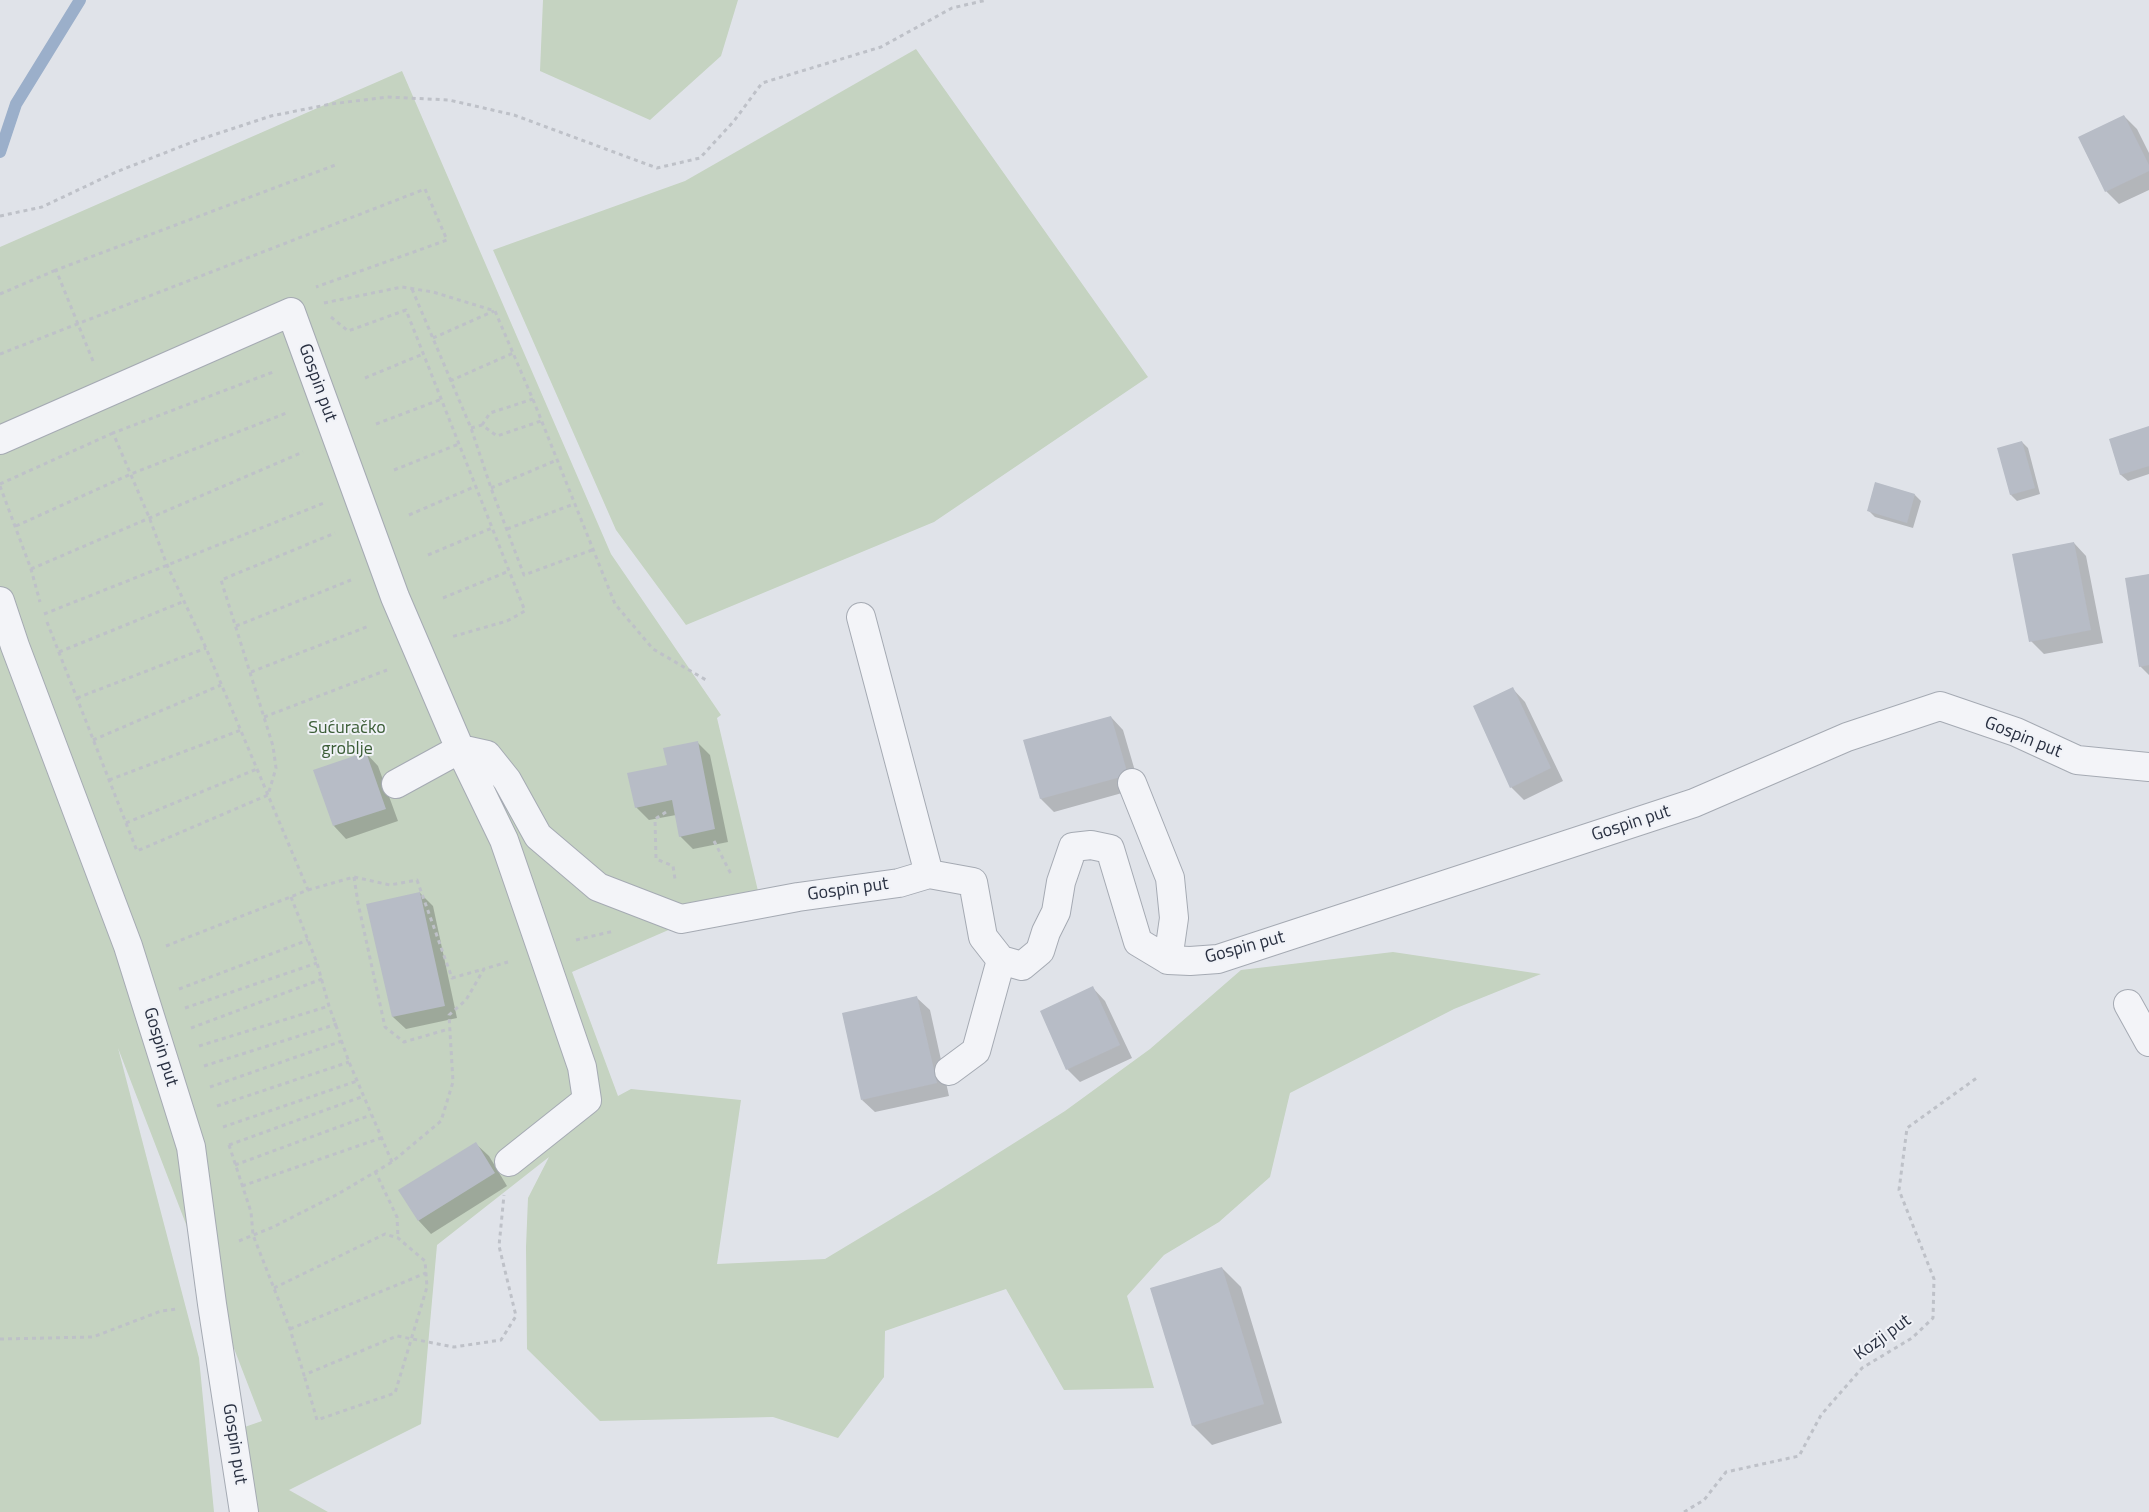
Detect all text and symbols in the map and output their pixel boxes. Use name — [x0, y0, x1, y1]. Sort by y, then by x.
street label: Gospin put — [293, 341, 341, 425]
street label: Gospin put — [1981, 713, 2065, 763]
park label: Sućuračko groblje — [308, 718, 386, 761]
street label: Gospin put — [1589, 801, 1673, 847]
street label: Gospin put — [806, 874, 890, 906]
street label: Gospin put — [1203, 927, 1287, 969]
street label: Gospin put — [138, 1005, 182, 1089]
street label: Kozji put — [1850, 1310, 1916, 1366]
street label: Gospin put — [217, 1402, 251, 1486]

